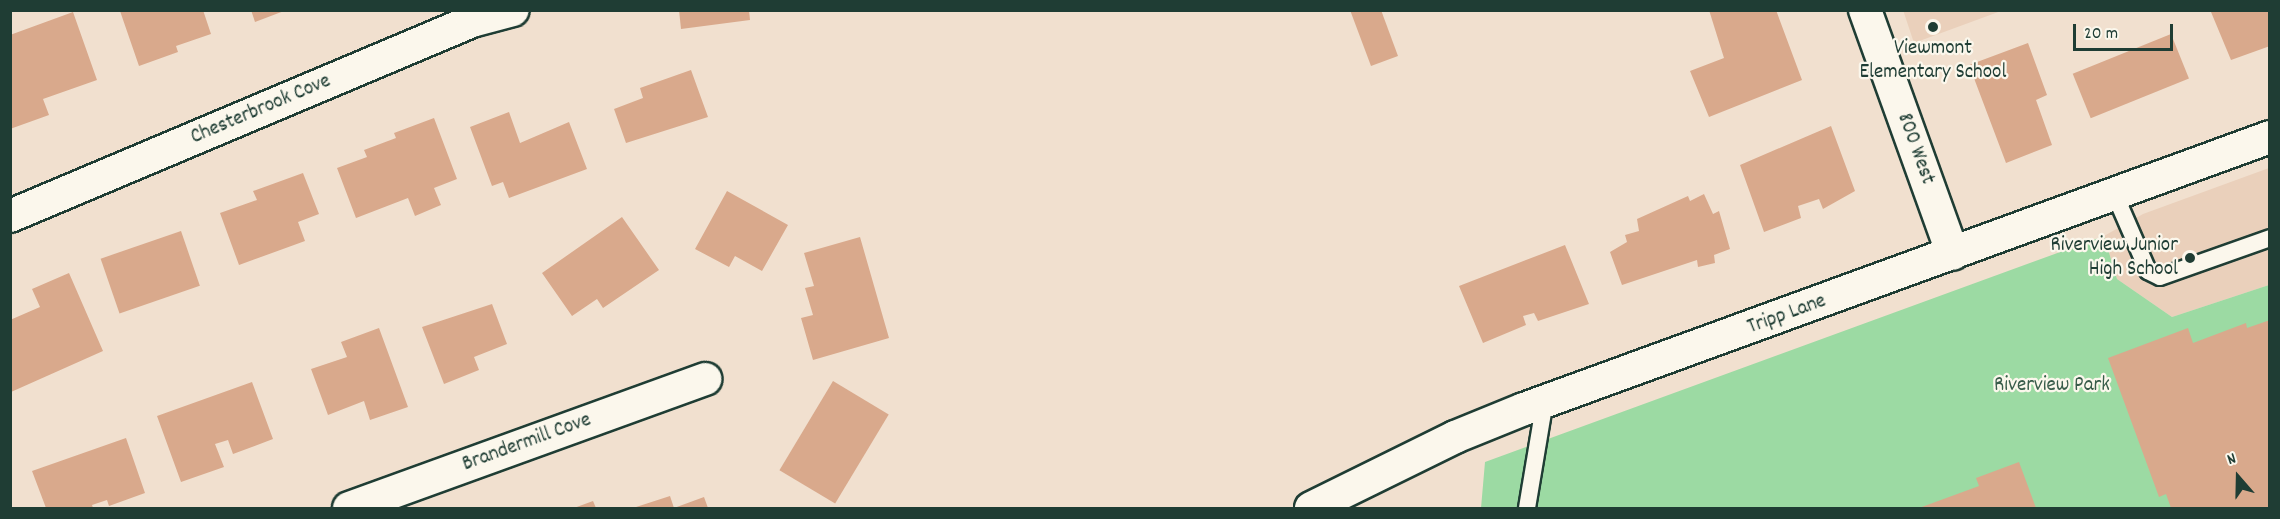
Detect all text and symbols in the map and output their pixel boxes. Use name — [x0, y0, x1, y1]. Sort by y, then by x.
scale bar — [2076, 12, 2176, 50]
marker: Viewmont Elementary School — [1926, 20, 1940, 34]
text: 20 m — [2084, 22, 2118, 47]
place label: Viewmont Elementary School — [1860, 36, 2006, 86]
street label: Chesterbrook Cove — [187, 69, 335, 151]
street label: 800 West — [1891, 110, 1939, 188]
place label: Riverview Junior High School — [2051, 233, 2178, 283]
marker: Riverview Junior High School — [2183, 251, 2197, 265]
street label: Tripp Lane — [1744, 289, 1830, 341]
park label: Riverview Park — [1994, 373, 2110, 399]
street label: Brandermill Cove — [459, 408, 595, 478]
north arrow — [2208, 447, 2268, 507]
text: N — [2224, 447, 2239, 472]

